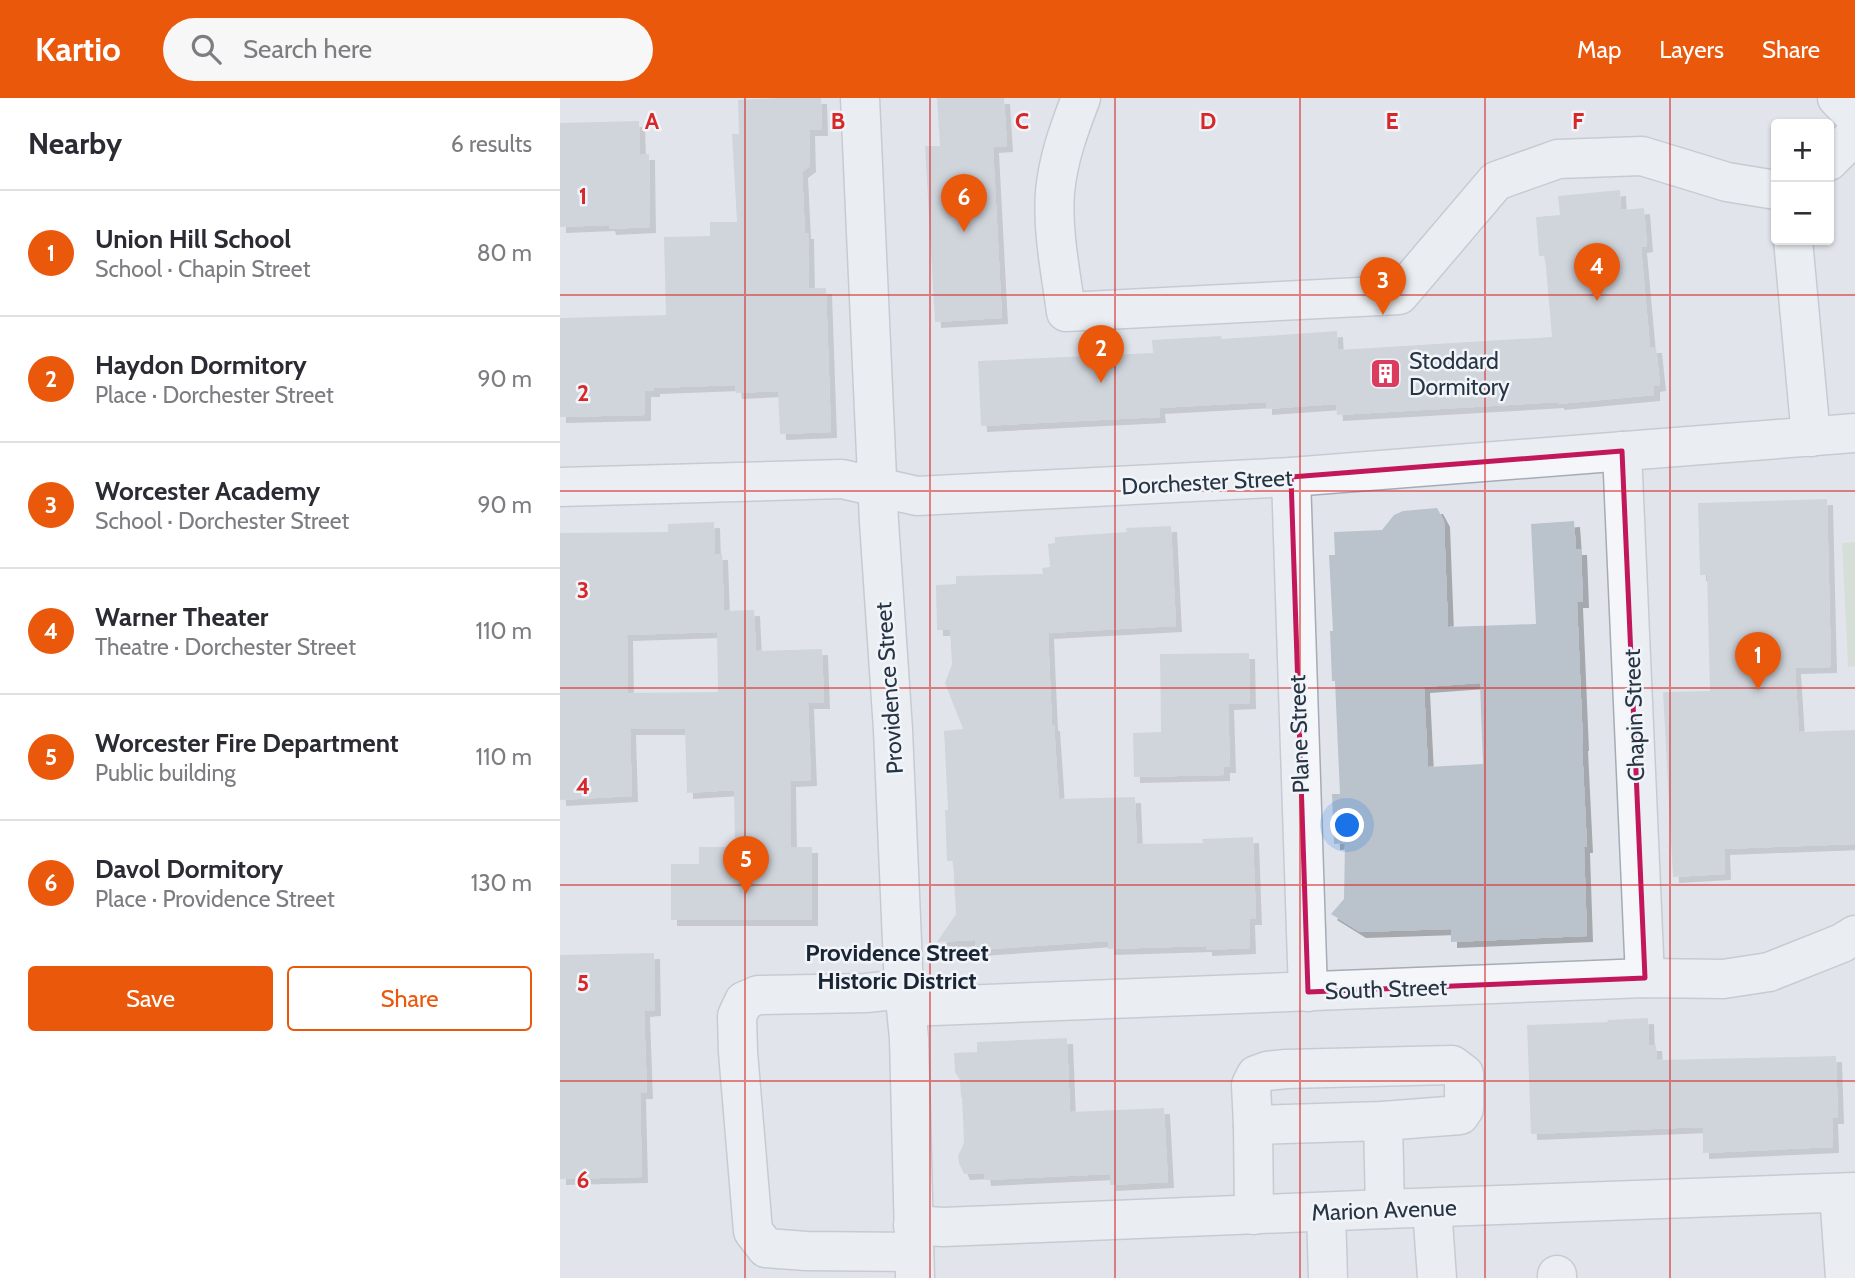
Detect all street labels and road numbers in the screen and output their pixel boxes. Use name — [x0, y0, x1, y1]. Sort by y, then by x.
street label: Dorchester Street — [1121, 464, 1294, 500]
street label: Providence Street — [869, 601, 909, 775]
street label: Chapin Street — [1618, 648, 1650, 782]
street label: Plane Street — [1283, 674, 1315, 794]
street label: South Street — [1324, 973, 1448, 1005]
street label: Marion Avenue — [1311, 1193, 1457, 1227]

